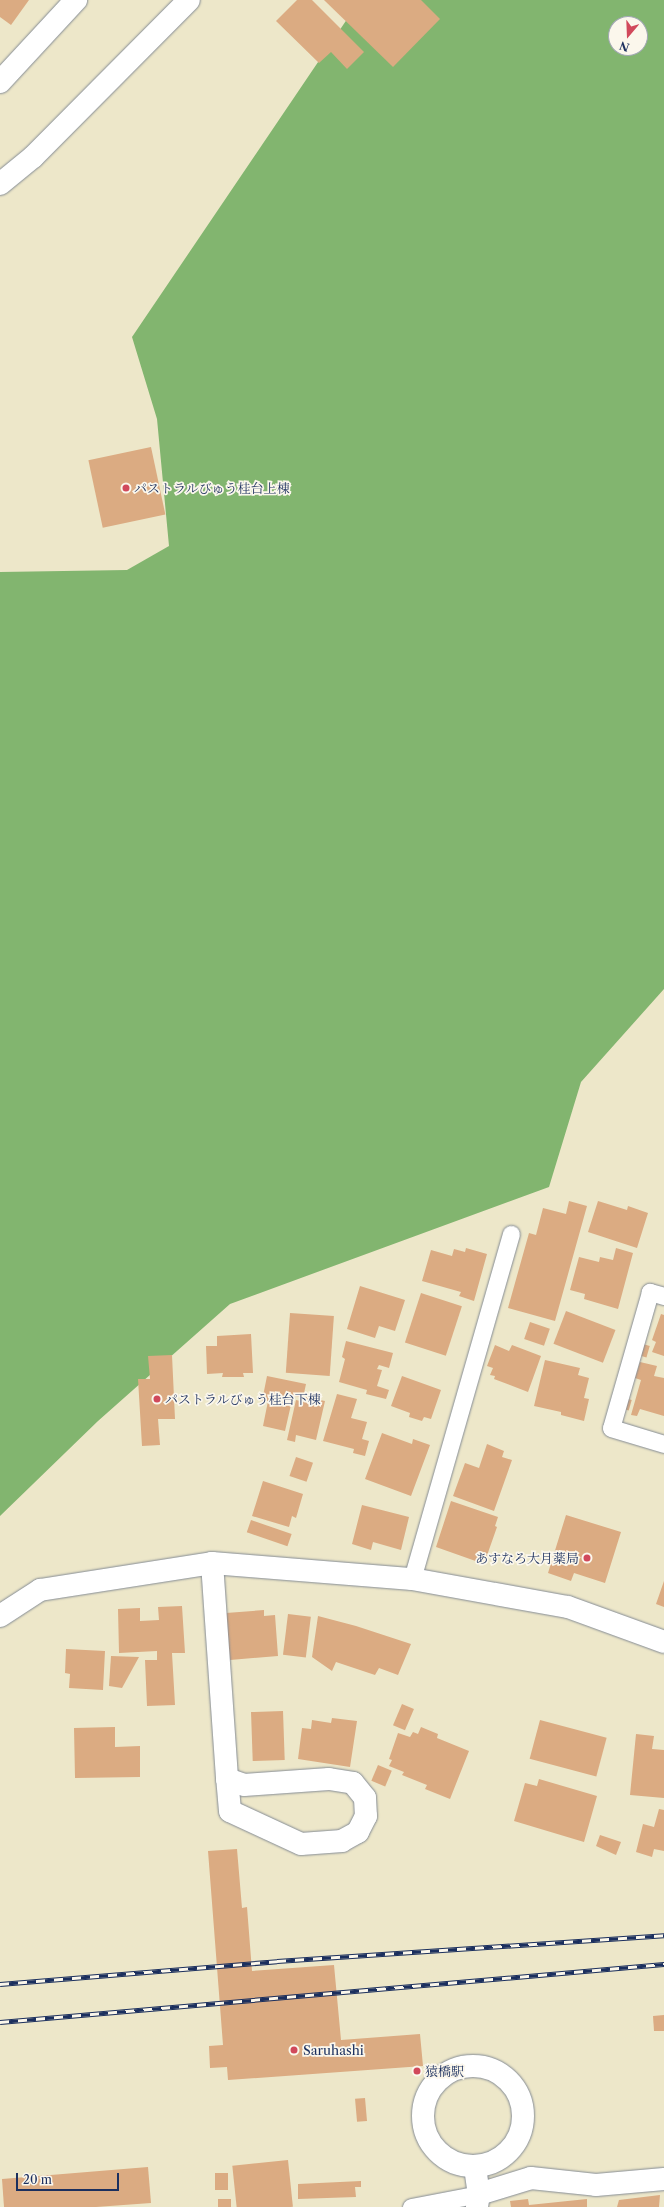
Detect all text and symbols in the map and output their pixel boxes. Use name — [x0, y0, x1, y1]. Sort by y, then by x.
north arrow — [608, 16, 648, 56]
text: N — [618, 38, 631, 55]
place label: パストラルびゅう桂台上棟 — [134, 480, 290, 496]
marker: パストラルびゅう桂台上棟 — [121, 483, 131, 493]
place label: パストラルびゅう桂台下棟 — [165, 1391, 321, 1407]
marker: パストラルびゅう桂台下棟 — [152, 1394, 162, 1404]
place label: あすなろ大月薬局 — [475, 1550, 579, 1566]
marker: あすなろ大月薬局 — [582, 1553, 592, 1563]
place label: Saruhashi — [303, 2042, 364, 2058]
marker: Saruhashi — [288, 2044, 300, 2056]
place label: 猿橋駅 — [425, 2063, 464, 2079]
marker: 猿橋駅 — [412, 2066, 422, 2076]
scale bar — [18, 2165, 121, 2191]
text: 20 m — [23, 2172, 52, 2187]

